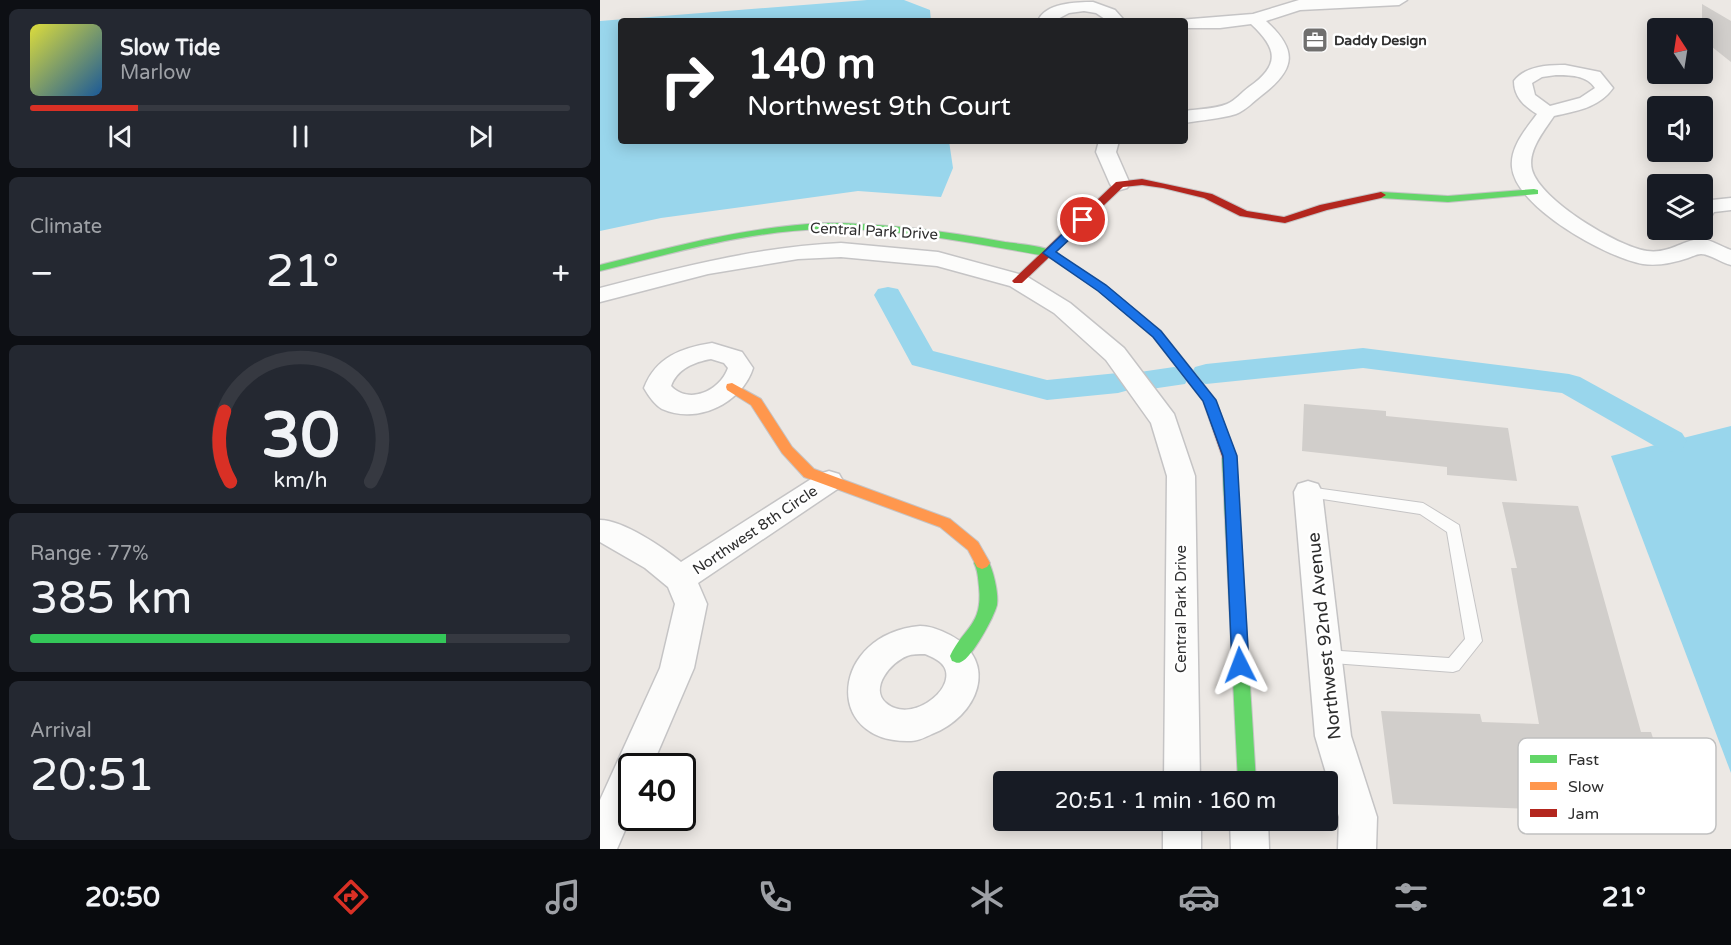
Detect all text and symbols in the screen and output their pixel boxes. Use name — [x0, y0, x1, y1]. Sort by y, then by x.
north arrow — [1647, 18, 1713, 84]
map controls — [1647, 18, 1713, 240]
office icon: Daddy Design — [1300, 25, 1330, 55]
place label: Daddy Design — [1334, 32, 1427, 49]
text: Slow Tide — [120, 35, 220, 61]
text: 140 m — [747, 39, 876, 90]
icon: right — [648, 42, 726, 120]
text: Marlow — [120, 61, 191, 85]
text: Northwest 9th Court — [747, 90, 1011, 123]
button: sound — [1647, 96, 1713, 162]
icon: previous — [104, 120, 137, 153]
icon: pause — [284, 120, 317, 153]
icon: next — [464, 120, 497, 153]
button: layers — [1647, 174, 1713, 240]
pin — [1057, 194, 1108, 245]
icon: arrive — [1066, 203, 1099, 236]
text: Climate — [30, 215, 102, 239]
street label: Central Park Drive — [810, 219, 938, 243]
text: 21° — [266, 245, 339, 299]
text: − — [30, 254, 54, 293]
text: + — [551, 254, 570, 293]
text: 30 — [261, 399, 339, 474]
text: km/h — [273, 467, 327, 493]
street label: Northwest 8th Circle — [689, 482, 821, 578]
street label: Northwest 92nd Avenue — [1302, 531, 1346, 741]
text: Range · 77% — [30, 542, 149, 566]
street label: Central Park Drive — [1172, 545, 1190, 673]
text: 385 km — [30, 572, 192, 626]
position arrow — [1208, 633, 1272, 697]
text: Arrival — [30, 719, 92, 743]
legend — [1518, 738, 1716, 834]
text: 20:51 — [30, 749, 155, 803]
text: Fast — [1568, 750, 1599, 770]
speed limit sign: 40 — [618, 753, 696, 831]
text: Slow — [1568, 777, 1604, 797]
text: 20:51 · 1 min · 160 m — [1055, 788, 1276, 814]
text: Jam — [1568, 804, 1599, 824]
icon: directions — [330, 876, 372, 918]
icon: music — [542, 876, 584, 918]
icon: phone — [754, 876, 796, 918]
icon: climate — [966, 876, 1008, 918]
icon: car — [1178, 876, 1220, 918]
icon: filters — [1390, 876, 1432, 918]
text: 20:50 — [85, 881, 160, 914]
text: 21° — [1602, 881, 1646, 914]

